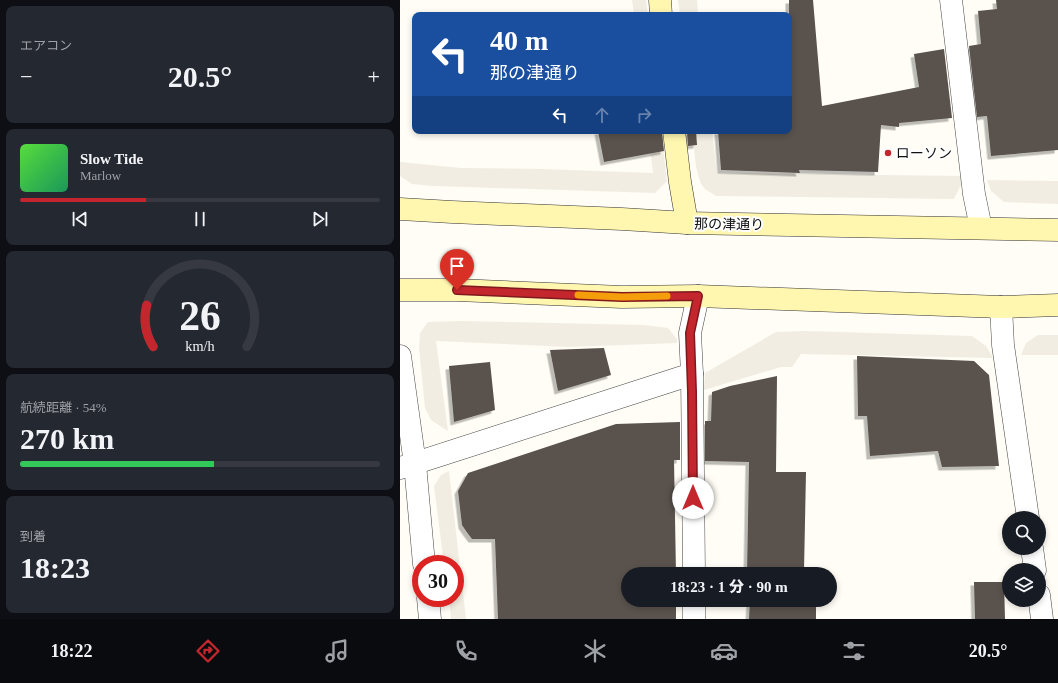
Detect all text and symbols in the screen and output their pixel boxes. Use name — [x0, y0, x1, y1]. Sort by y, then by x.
text: 40 m — [490, 25, 548, 56]
icon: left — [424, 28, 476, 80]
text: エアコン — [20, 38, 72, 53]
text: 20.5° — [168, 60, 232, 93]
text: 那の津通り — [490, 63, 580, 83]
text: − — [20, 64, 32, 89]
text: + — [368, 64, 380, 89]
icon: left — [549, 104, 571, 126]
icon: ahead — [591, 104, 613, 126]
icon: right — [633, 104, 655, 126]
place label: ローソン — [896, 146, 952, 161]
marker: ローソン — [883, 148, 893, 158]
text: Slow Tide — [80, 151, 143, 167]
text: Marlow — [80, 168, 121, 183]
icon: previous — [69, 208, 91, 230]
icon: pause — [189, 208, 211, 230]
icon: next — [309, 208, 331, 230]
street label: 那の津通り — [694, 216, 764, 233]
pin — [440, 249, 474, 290]
icon: arrive — [446, 255, 468, 277]
text: 26 — [179, 293, 221, 339]
text: km/h — [185, 338, 215, 354]
text: 航続距離 · 54% — [20, 400, 107, 415]
text: 270 km — [20, 422, 114, 455]
position arrow — [672, 477, 714, 519]
map controls — [1002, 511, 1046, 607]
button: search — [1002, 511, 1046, 555]
text: 到着 — [20, 529, 46, 544]
text: 18:23 — [20, 551, 90, 584]
speed limit sign: 30 — [412, 555, 464, 607]
button: layers — [1002, 563, 1046, 607]
text: 18:23 · 1 分 · 90 m — [670, 579, 788, 595]
icon: directions — [194, 637, 222, 665]
icon: music — [323, 637, 351, 665]
icon: phone — [452, 637, 480, 665]
icon: climate — [581, 637, 609, 665]
icon: car — [710, 637, 738, 665]
icon: filters — [840, 637, 868, 665]
text: 18:22 — [51, 641, 93, 661]
text: 20.5° — [969, 641, 1007, 661]

